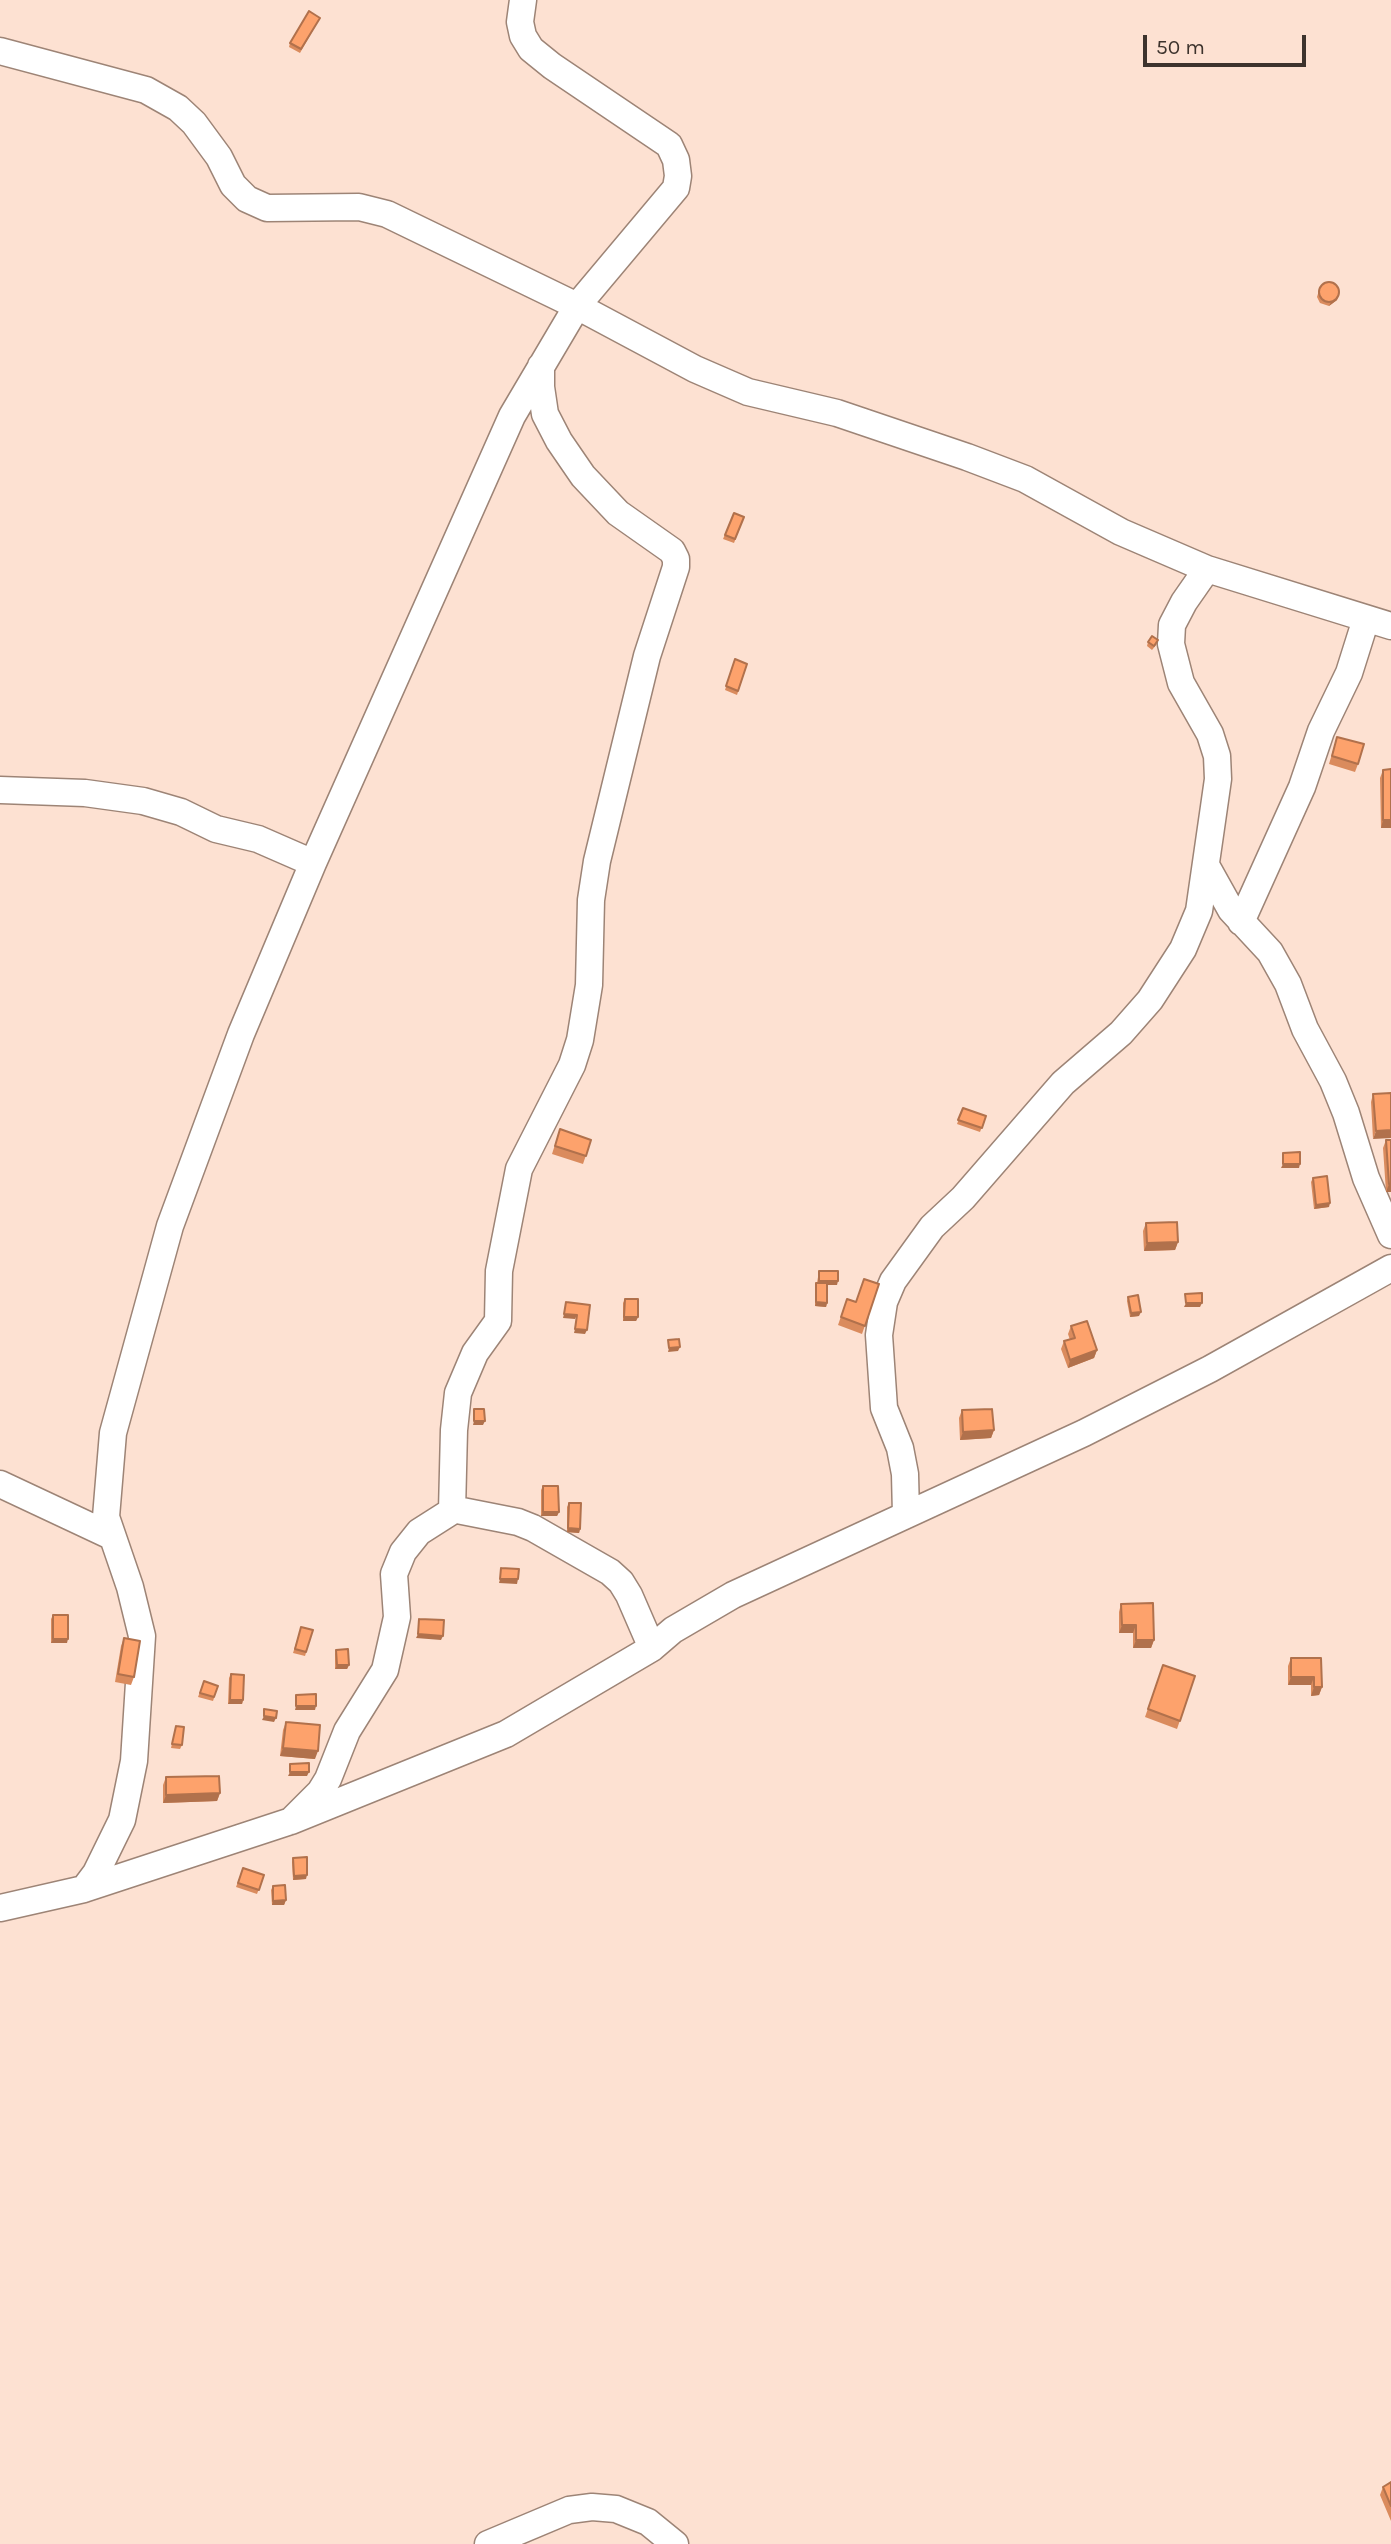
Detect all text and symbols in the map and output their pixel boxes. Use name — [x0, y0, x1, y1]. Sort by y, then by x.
scale bar — [1146, 21, 1309, 65]
text: 50 m — [1156, 35, 1205, 59]

